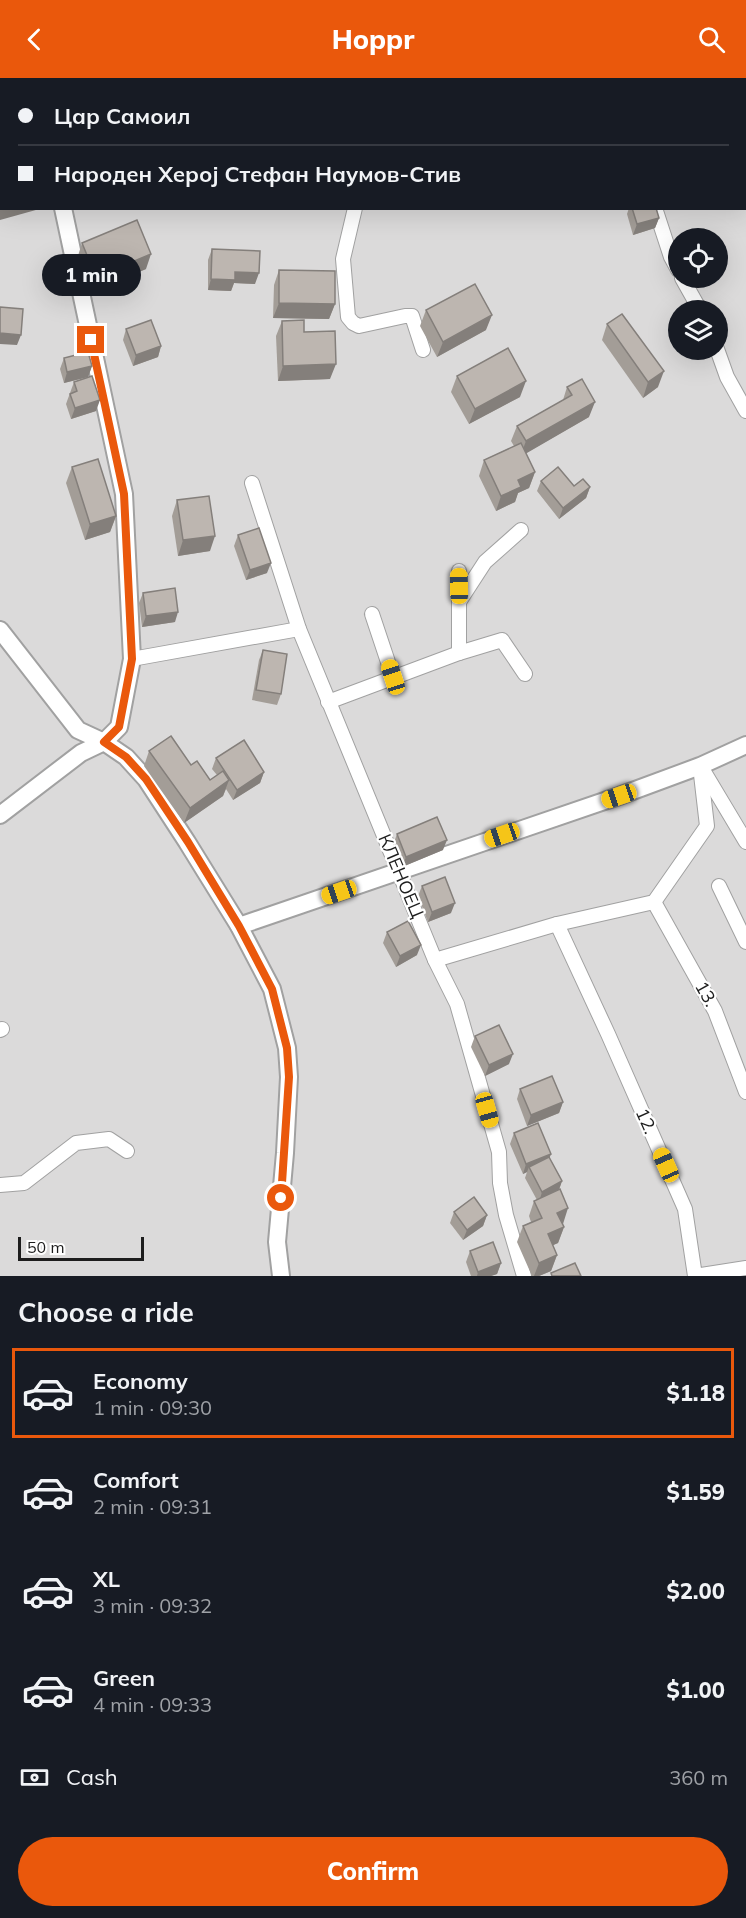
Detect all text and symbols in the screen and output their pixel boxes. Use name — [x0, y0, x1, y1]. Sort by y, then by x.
text: Hoppr — [332, 22, 414, 56]
icon: back — [18, 23, 51, 56]
icon: search — [695, 23, 728, 56]
text: Цар Самоил — [54, 102, 190, 130]
text: Народен Херој Стефан Наумов-Стив — [54, 160, 461, 188]
map controls — [668, 228, 728, 360]
button: locate — [668, 228, 728, 288]
callout: 1 min — [42, 253, 140, 295]
text: 1 min — [65, 262, 118, 287]
button: layers — [668, 300, 728, 360]
route end — [77, 326, 104, 353]
car — [450, 568, 468, 604]
car — [379, 657, 407, 697]
car — [599, 782, 639, 810]
car — [482, 821, 522, 849]
street label: КЛЕНОЕЦ — [374, 830, 430, 922]
car — [319, 878, 359, 906]
street label: 13. — [690, 977, 723, 1011]
car — [473, 1090, 501, 1130]
street label: 12. — [631, 1104, 662, 1137]
car — [650, 1145, 682, 1185]
route start — [267, 1184, 294, 1211]
scale bar — [18, 1234, 144, 1262]
text: 50 m — [27, 1237, 64, 1257]
text: Choose a ride — [18, 1295, 194, 1329]
icon: car — [21, 1366, 75, 1420]
text: Economy — [93, 1367, 188, 1395]
text: $1.18 — [666, 1379, 725, 1407]
text: 1 min · 09:30 — [93, 1395, 212, 1420]
icon: car — [21, 1465, 75, 1519]
text: Comfort — [93, 1466, 179, 1494]
text: $1.59 — [666, 1478, 725, 1506]
text: 2 min · 09:31 — [93, 1494, 212, 1519]
icon: car — [21, 1564, 75, 1618]
text: XL — [93, 1565, 120, 1593]
text: $2.00 — [666, 1577, 725, 1605]
text: 3 min · 09:32 — [93, 1593, 212, 1618]
icon: car — [21, 1663, 75, 1717]
text: Green — [93, 1664, 155, 1692]
text: $1.00 — [666, 1676, 725, 1704]
text: 4 min · 09:33 — [93, 1692, 212, 1717]
icon: cash — [18, 1761, 51, 1794]
text: Cash — [66, 1763, 118, 1791]
text: 360 m — [669, 1765, 728, 1790]
button: Confirm — [18, 1837, 728, 1906]

